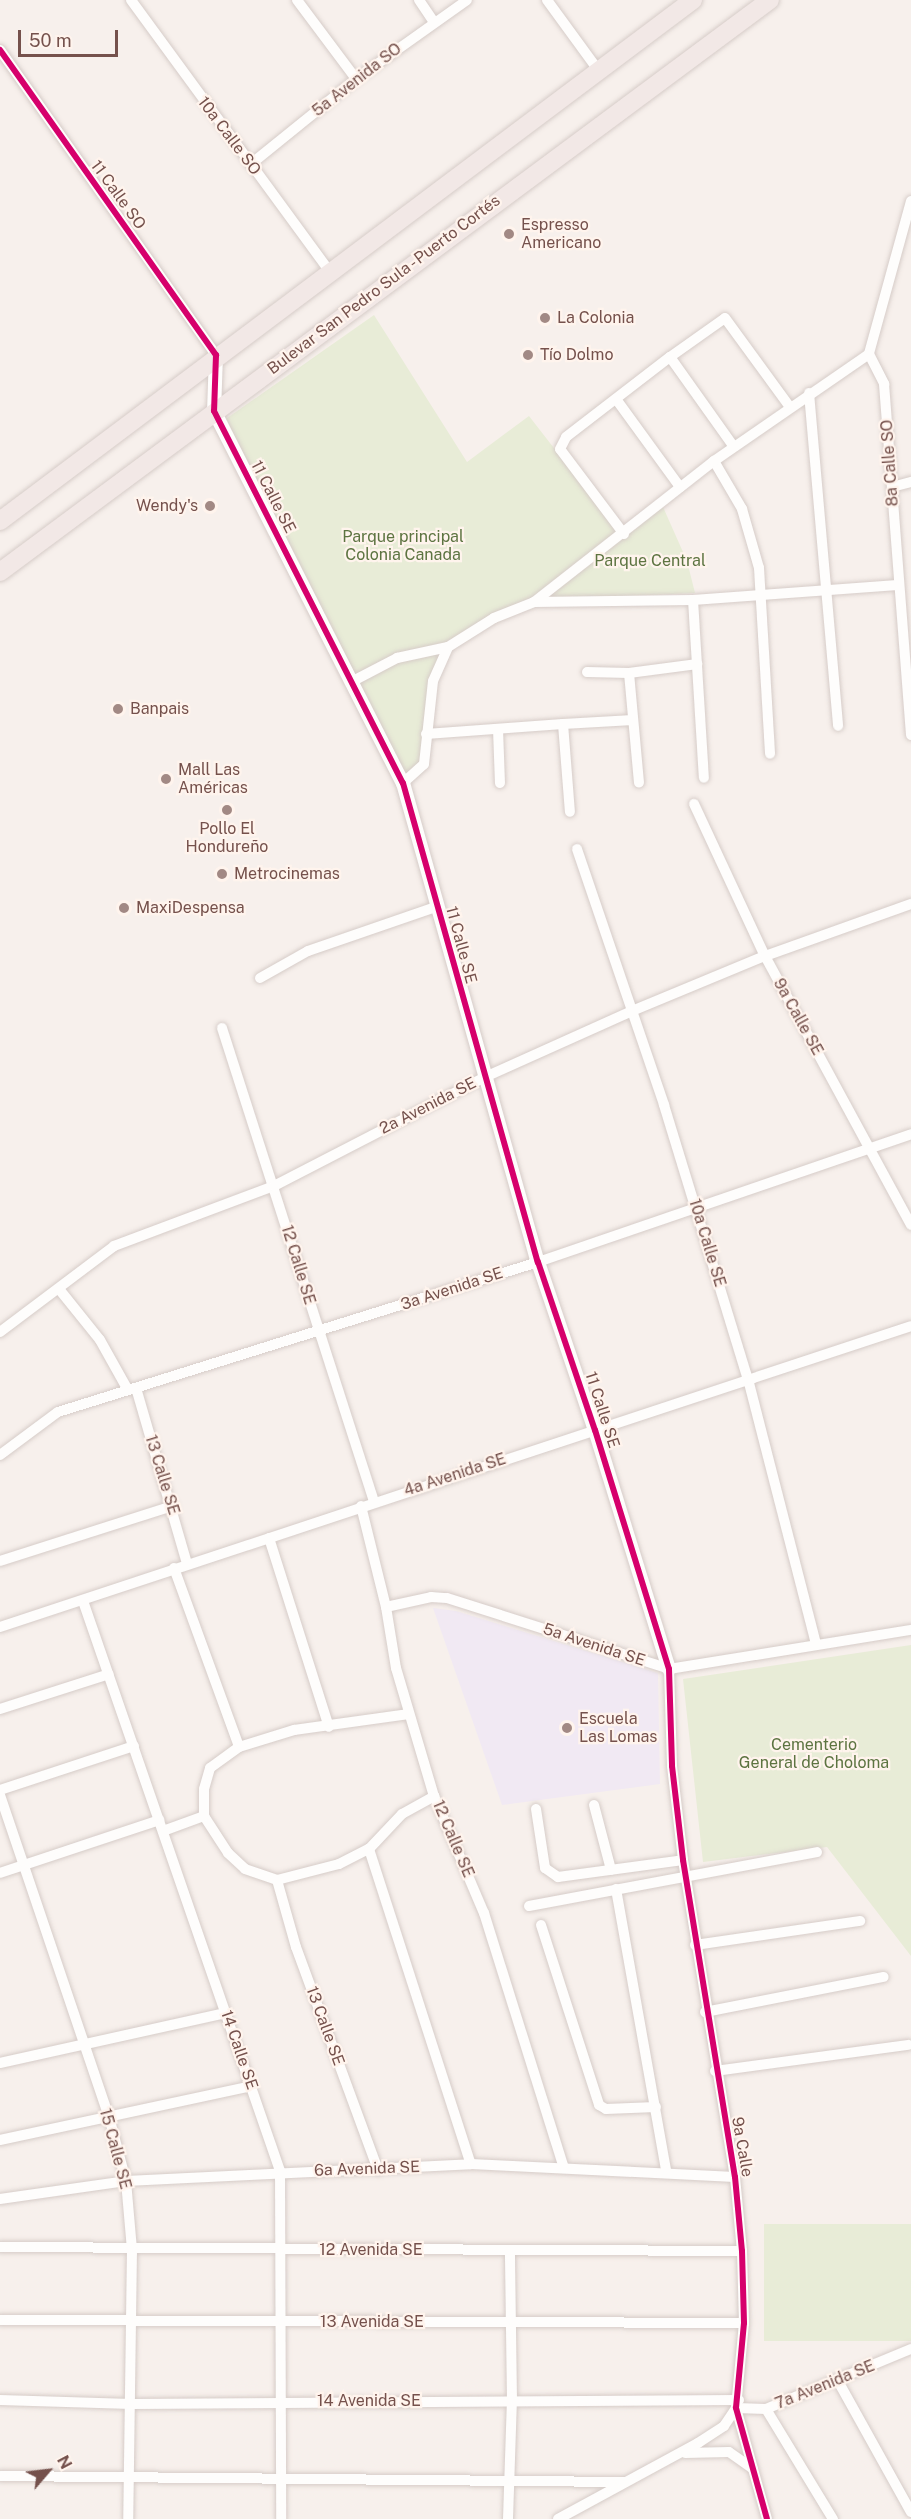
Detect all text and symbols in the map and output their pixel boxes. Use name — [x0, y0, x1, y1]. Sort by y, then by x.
scale bar — [21, 18, 122, 56]
text: 50 m — [29, 30, 72, 51]
street label: 5a Avenida SO — [309, 39, 405, 121]
street label: 10a Calle SO — [193, 93, 265, 179]
street label: 11 Calle SO — [86, 157, 150, 233]
street label: Bulevar San Pedro Sula - Puerto Cortés — [262, 190, 506, 380]
place label: Espresso Americano — [521, 215, 601, 253]
marker: Espresso Americano — [502, 227, 516, 241]
place label: La Colonia — [557, 308, 634, 328]
marker: La Colonia — [538, 311, 552, 325]
place label: Tío Dolmo — [540, 345, 614, 365]
marker: Tío Dolmo — [521, 348, 535, 362]
street label: 8a Calle SO — [877, 419, 903, 507]
street label: 11 Calle SE — [246, 457, 300, 537]
place label: Wendy's — [136, 496, 198, 516]
marker: Wendy's — [203, 499, 217, 513]
park label: Parque principal Colonia Canada — [342, 527, 464, 565]
park label: Parque Central — [594, 551, 706, 571]
place label: Banpais — [130, 699, 189, 719]
marker: Banpais — [111, 702, 125, 716]
place label: Mall Las Américas — [178, 760, 248, 798]
marker: Mall Las Américas — [159, 772, 173, 786]
marker: Pollo El Hondureño — [220, 803, 234, 817]
place label: Pollo El Hondureño — [186, 819, 268, 857]
place label: Metrocinemas — [234, 864, 340, 884]
marker: Metrocinemas — [215, 867, 229, 881]
place label: MaxiDespensa — [136, 898, 245, 918]
marker: MaxiDespensa — [117, 901, 131, 915]
street label: 11 Calle SE — [441, 904, 481, 986]
street label: 9a Calle SE — [769, 975, 827, 1059]
street label: 2a Avenida SE — [377, 1073, 479, 1139]
street label: 10a Calle SE — [684, 1196, 730, 1290]
street label: 12 Calle SE — [277, 1223, 319, 1307]
street label: 3a Avenida SE — [399, 1263, 505, 1315]
street label: 11 Calle SE — [581, 1369, 623, 1451]
street label: 13 Calle SE — [141, 1433, 183, 1517]
street label: 4a Avenida SE — [402, 1449, 508, 1501]
street label: 5a Avenida SE — [540, 1619, 648, 1671]
place label: Escuela Las Lomas — [579, 1709, 657, 1747]
marker: Escuela Las Lomas — [560, 1721, 574, 1735]
park label: Cementerio General de Choloma — [739, 1735, 889, 1773]
street label: 12 Calle SE — [428, 1797, 478, 1881]
street label: 13 Calle SE — [302, 1984, 348, 2068]
street label: 14 Calle SE — [216, 2008, 262, 2092]
street label: 15 Calle SE — [95, 2106, 135, 2192]
street label: 9a Calle — [727, 2115, 757, 2179]
street label: 6a Avenida SE — [314, 2158, 420, 2180]
street label: 12 Avenida SE — [319, 2240, 423, 2260]
street label: 13 Avenida SE — [320, 2312, 424, 2332]
street label: 7a Avenida SE — [772, 2356, 878, 2414]
street label: 14 Avenida SE — [317, 2391, 421, 2411]
north arrow — [18, 2441, 78, 2501]
text: N — [53, 2452, 76, 2472]

